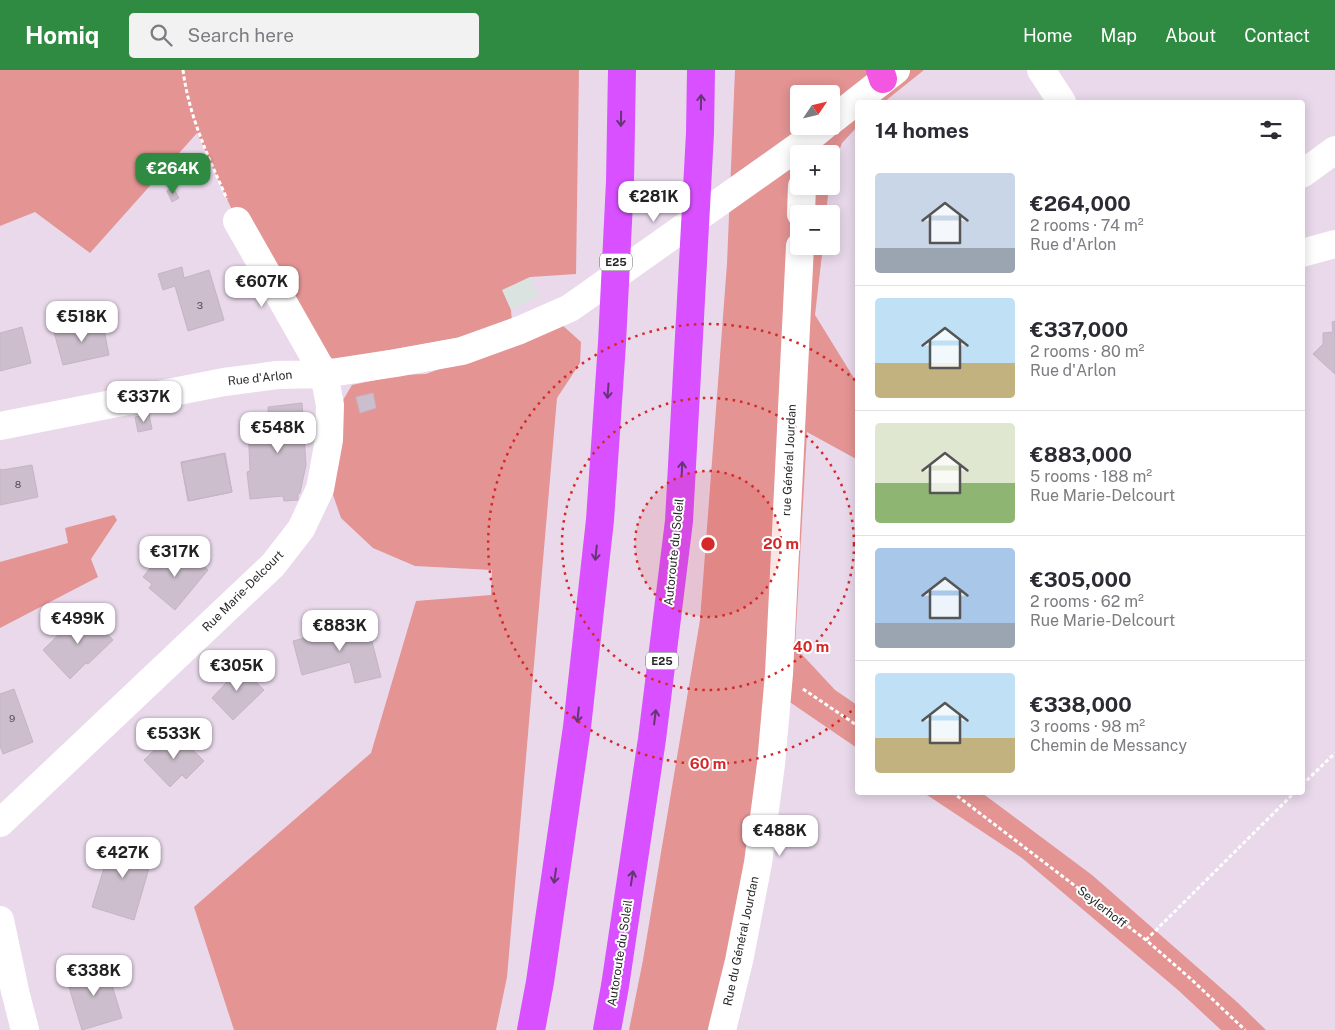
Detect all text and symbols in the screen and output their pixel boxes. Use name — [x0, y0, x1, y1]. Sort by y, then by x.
search box — [129, 13, 479, 58]
text: Homiq — [25, 21, 99, 49]
icon: search — [147, 21, 175, 49]
text: Search here — [187, 24, 294, 46]
text: Home — [1023, 25, 1073, 46]
text: Map — [1101, 25, 1137, 46]
text: About — [1165, 25, 1216, 46]
text: Contact — [1244, 25, 1310, 46]
north arrow — [790, 85, 840, 135]
map controls — [790, 85, 840, 255]
one-way arrow — [696, 94, 706, 110]
one-way arrow — [616, 110, 626, 126]
icon: filters — [1257, 116, 1285, 144]
text: 14 homes — [875, 118, 969, 143]
button: + — [790, 145, 840, 195]
pin: €264K — [138, 152, 208, 195]
text: €264K — [146, 159, 200, 178]
pin: €281K — [619, 180, 689, 223]
text: €281K — [629, 187, 679, 206]
text: €264,000 — [1030, 191, 1131, 216]
icon: home — [915, 193, 975, 253]
button: − — [790, 205, 840, 255]
text: 2 rooms · 74 m² — [1030, 216, 1144, 235]
text: Rue d'Arlon — [1030, 235, 1116, 254]
road number: E25 — [600, 253, 632, 270]
pin: €607K — [227, 266, 297, 308]
text: €607K — [236, 272, 288, 291]
house number: 3 — [197, 299, 203, 311]
pin: €518K — [47, 300, 117, 343]
text: €518K — [57, 307, 107, 326]
text: €337,000 — [1030, 317, 1128, 342]
icon: home — [915, 318, 975, 378]
text: 2 rooms · 80 m² — [1030, 342, 1144, 361]
text: Rue d'Arlon — [1030, 361, 1116, 380]
street label: Rue d'Arlon — [227, 368, 293, 388]
pin: €337K — [109, 380, 179, 423]
one-way arrow — [604, 383, 613, 399]
text: €337K — [118, 387, 170, 406]
street label: rue Général Jourdan — [779, 404, 799, 516]
pin: €548K — [243, 412, 313, 454]
text: €548K — [251, 418, 305, 437]
text: €883,000 — [1030, 442, 1132, 467]
icon: home — [915, 443, 975, 503]
one-way arrow — [677, 461, 686, 477]
text: 5 rooms · 188 m² — [1030, 467, 1152, 486]
house number: 8 — [15, 478, 21, 490]
text: Rue Marie-Delcourt — [1030, 486, 1175, 505]
street label: Autoroute du Soleil — [661, 497, 687, 606]
centre of rings — [699, 535, 717, 553]
text: 20 m — [763, 535, 799, 552]
pin: €317K — [140, 536, 210, 578]
text: €317K — [150, 542, 200, 561]
one-way arrow — [591, 545, 601, 561]
street label: Rue Marie-Delcourt — [200, 547, 287, 634]
text: €305,000 — [1030, 567, 1132, 592]
icon: home — [915, 568, 975, 628]
text: 2 rooms · 62 m² — [1030, 592, 1144, 611]
pin: €499K — [43, 602, 113, 645]
text: €499K — [51, 609, 105, 628]
pin: €883K — [305, 610, 375, 652]
text: Rue Marie-Delcourt — [1030, 611, 1175, 630]
text: €883K — [313, 616, 367, 635]
text: 40 m — [793, 638, 829, 655]
pin: €305K — [202, 650, 272, 692]
road number: E25 — [646, 652, 678, 670]
text: €305K — [210, 656, 264, 675]
text: €338,000 — [1030, 692, 1132, 717]
icon: home — [915, 693, 975, 753]
one-way arrow — [573, 706, 583, 722]
one-way arrow — [650, 710, 660, 726]
house number: 9 — [9, 712, 15, 724]
text: 3 rooms · 98 m² — [1030, 717, 1145, 736]
pin: €533K — [139, 718, 209, 760]
text: €533K — [147, 724, 201, 743]
text: Chemin de Messancy — [1030, 736, 1187, 755]
text: 60 m — [690, 755, 726, 772]
pin: €488K — [745, 814, 815, 857]
text: €488K — [753, 821, 807, 840]
pin: €427K — [88, 836, 158, 879]
text: €427K — [97, 843, 149, 862]
one-way arrow — [550, 867, 560, 883]
one-way arrow — [627, 871, 637, 887]
street label: Rue du Général Jourdan — [720, 875, 762, 1007]
street label: Seylerhoff — [1075, 883, 1130, 931]
street label: Autoroute du Soleil — [605, 898, 635, 1007]
pin: €338K — [59, 954, 129, 997]
text: €338K — [67, 961, 121, 980]

